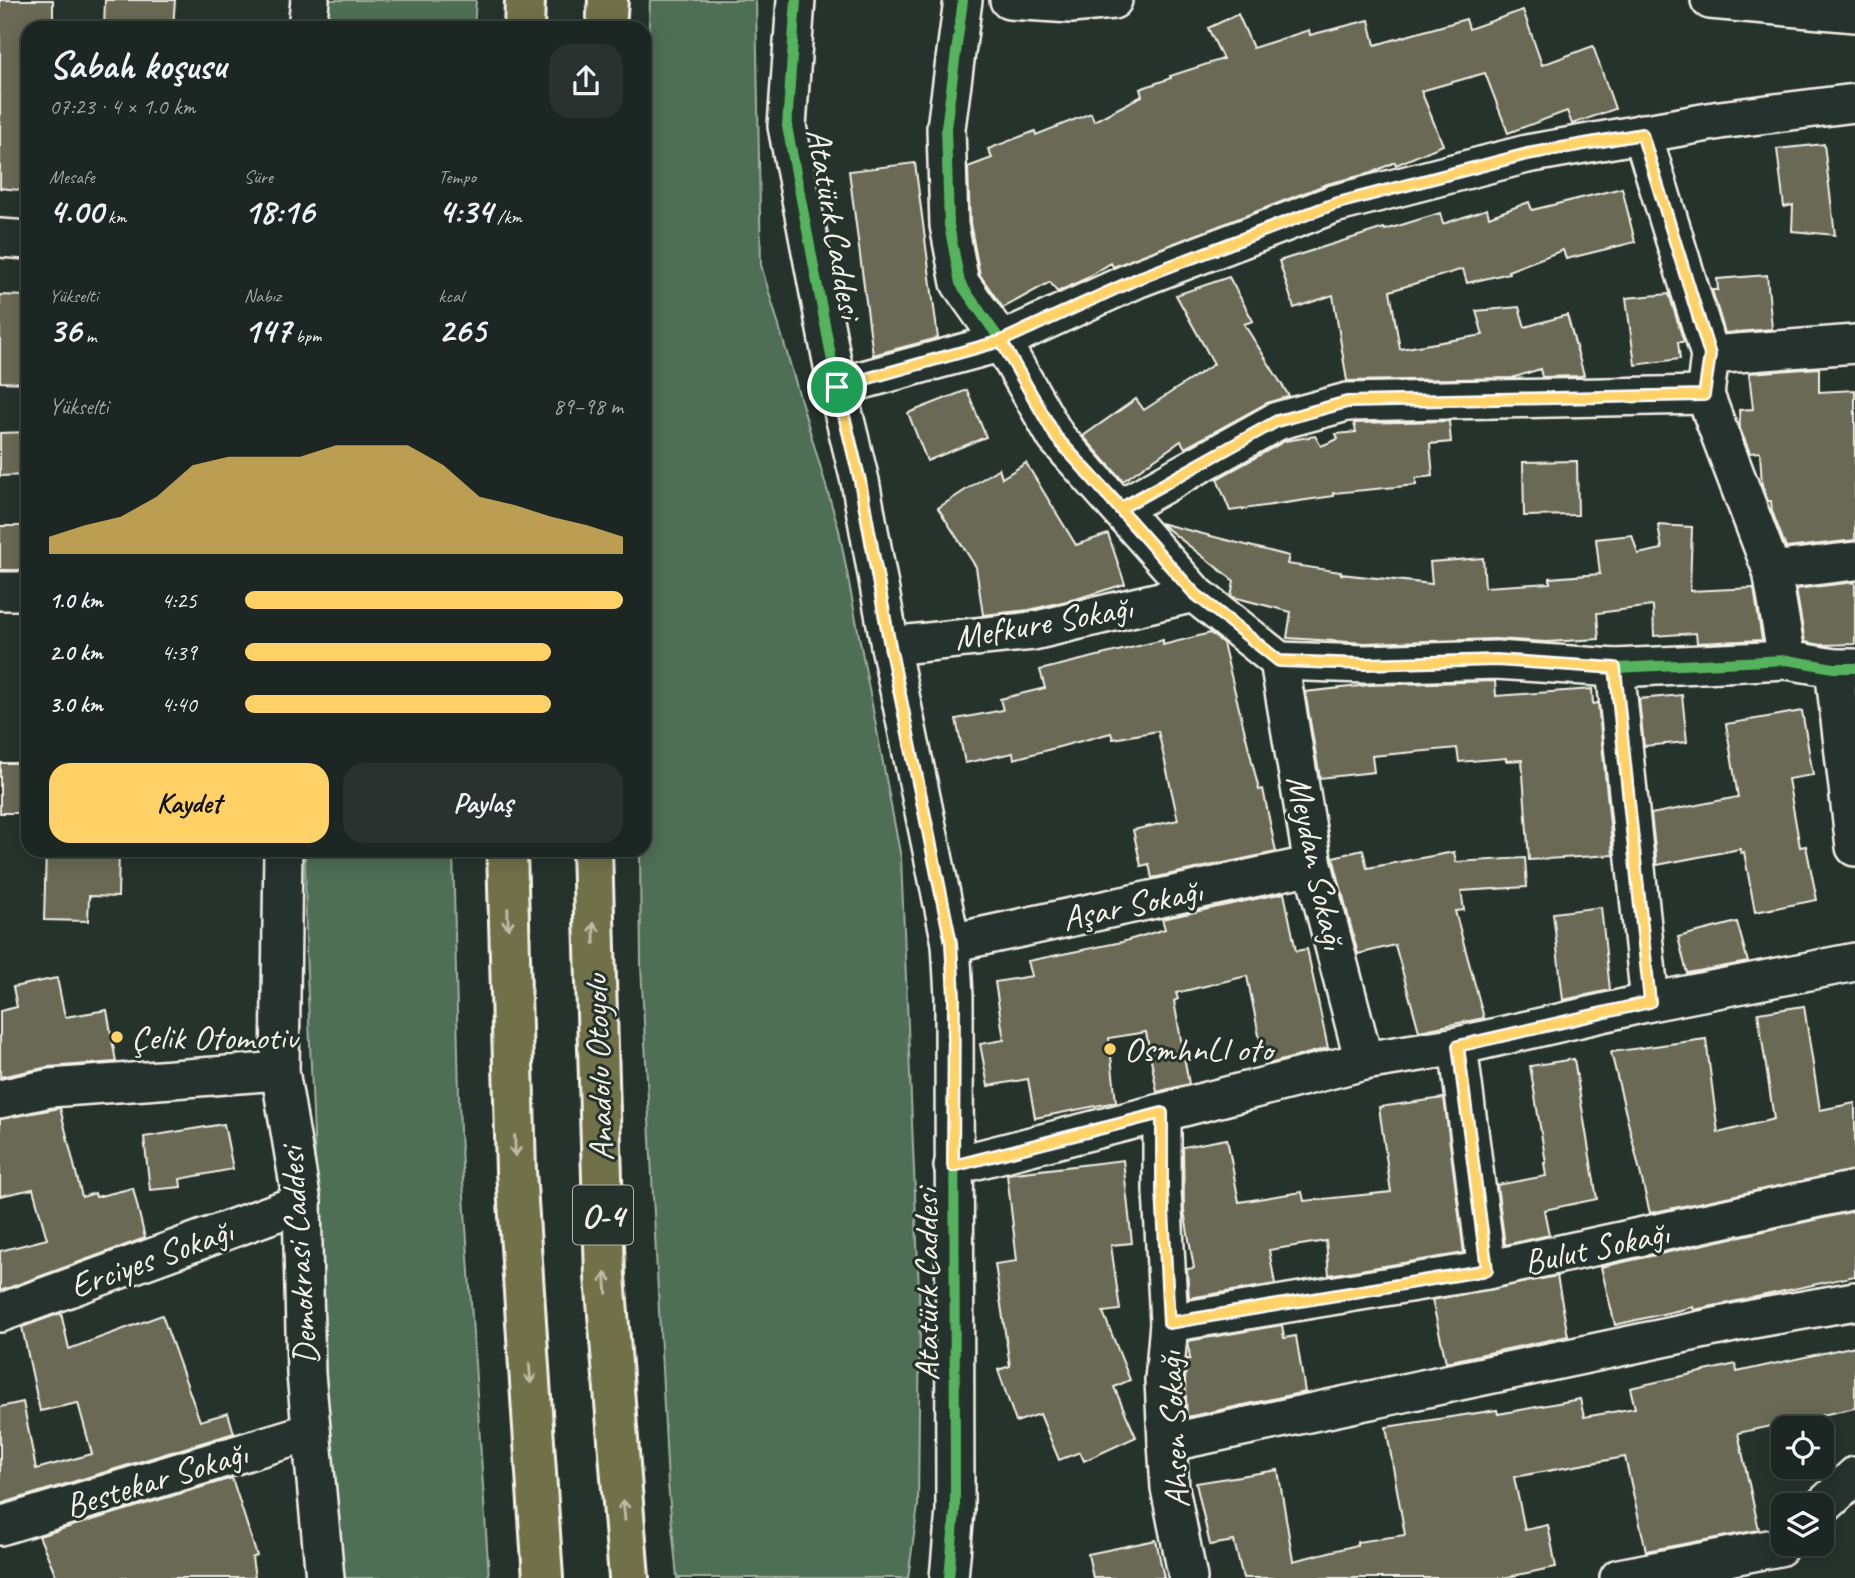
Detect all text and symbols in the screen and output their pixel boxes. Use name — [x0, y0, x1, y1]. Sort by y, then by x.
text: Sabah koşusu — [49, 42, 226, 89]
button: share — [549, 44, 623, 118]
text: 07:23 · 4 × 1.0 km — [49, 92, 195, 121]
street label: Atatürk Caddesi — [796, 125, 874, 326]
text: Mesafe — [49, 165, 95, 189]
text: Süre — [244, 165, 273, 189]
text: Tempo — [438, 165, 476, 189]
text: 4.00 — [49, 189, 103, 234]
text: 18:16 — [244, 189, 314, 234]
text: 4:34 — [438, 189, 493, 234]
text: km — [103, 205, 126, 229]
text: /km — [493, 205, 522, 229]
text: Yükselti — [49, 284, 98, 308]
text: Nabız — [244, 284, 281, 308]
text: kcal — [438, 284, 463, 308]
text: 36 — [49, 308, 81, 353]
text: 147 — [244, 308, 291, 353]
text: 265 — [438, 308, 486, 353]
text: m — [81, 324, 97, 348]
text: bpm — [291, 324, 321, 348]
pin — [807, 357, 867, 417]
icon: arrive — [818, 368, 856, 406]
text: Yükselti — [49, 392, 109, 421]
text: 89–98 m — [553, 392, 623, 421]
street label: Mefkure Sokağı — [951, 584, 1137, 660]
text: 1.0 km — [49, 586, 103, 615]
text: 4:25 — [161, 586, 197, 615]
text: 2.0 km — [49, 638, 103, 667]
text: 4:39 — [161, 638, 197, 667]
text: 3.0 km — [49, 690, 103, 719]
text: 4:40 — [161, 690, 197, 719]
button: Kaydet — [49, 763, 329, 843]
button: Paylaş — [343, 763, 623, 843]
street label: Meydan Sokağı — [1276, 771, 1357, 955]
street label: Aşar Sokağı — [1058, 867, 1207, 941]
one-way arrow — [502, 907, 515, 930]
one-way arrow — [587, 922, 600, 945]
street label: Anadolu Otoyolu — [573, 972, 624, 1162]
place label: Çelik Otomotiv — [131, 1015, 300, 1060]
place label: OsmhnLl oto — [1124, 1027, 1276, 1072]
marker: Çelik Otomotiv — [109, 1029, 125, 1045]
marker: OsmhnLl oto — [1102, 1041, 1118, 1057]
one-way arrow — [509, 1134, 522, 1157]
street label: Demokrasi Caddesi — [268, 1141, 329, 1367]
street label: Atatürk Caddesi — [904, 1185, 949, 1381]
road number: O-4 — [573, 1186, 633, 1245]
street label: Erciyes Sokağı — [64, 1208, 240, 1309]
street label: Bulut Sokağı — [1520, 1210, 1674, 1285]
one-way arrow — [599, 1272, 612, 1295]
street label: Ahsen Sokağı — [1147, 1349, 1200, 1509]
one-way arrow — [523, 1361, 536, 1384]
map controls — [1771, 1416, 1834, 1556]
button: locate — [1771, 1416, 1834, 1479]
street label: Bestekar Sokağı — [60, 1430, 254, 1528]
button: layers — [1771, 1493, 1834, 1556]
one-way arrow — [617, 1499, 630, 1522]

